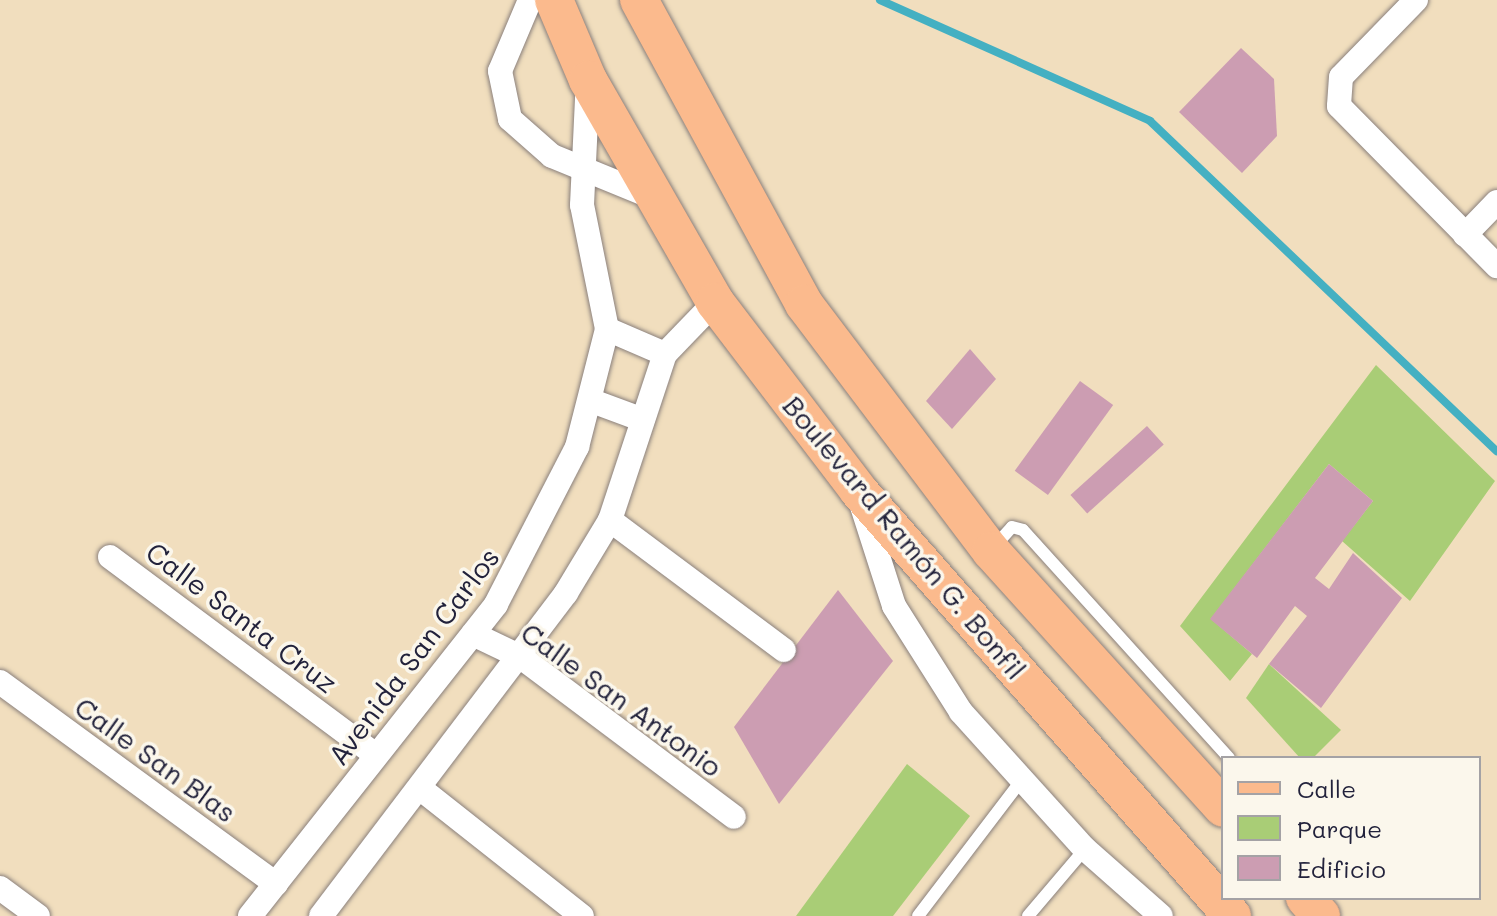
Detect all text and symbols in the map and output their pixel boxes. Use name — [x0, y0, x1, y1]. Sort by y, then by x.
street label: Boulevard Ramón G. Bonfil — [777, 389, 1033, 685]
street label: Calle Santa Cruz — [140, 534, 344, 700]
street label: Avenida San Carlos — [320, 541, 506, 771]
street label: Calle San Antonio — [515, 615, 729, 783]
street label: Calle San Blas — [69, 689, 243, 829]
legend — [1221, 756, 1481, 900]
text: Calle — [1297, 773, 1356, 804]
text: Parque — [1297, 813, 1382, 844]
text: Edificio — [1297, 853, 1386, 884]

